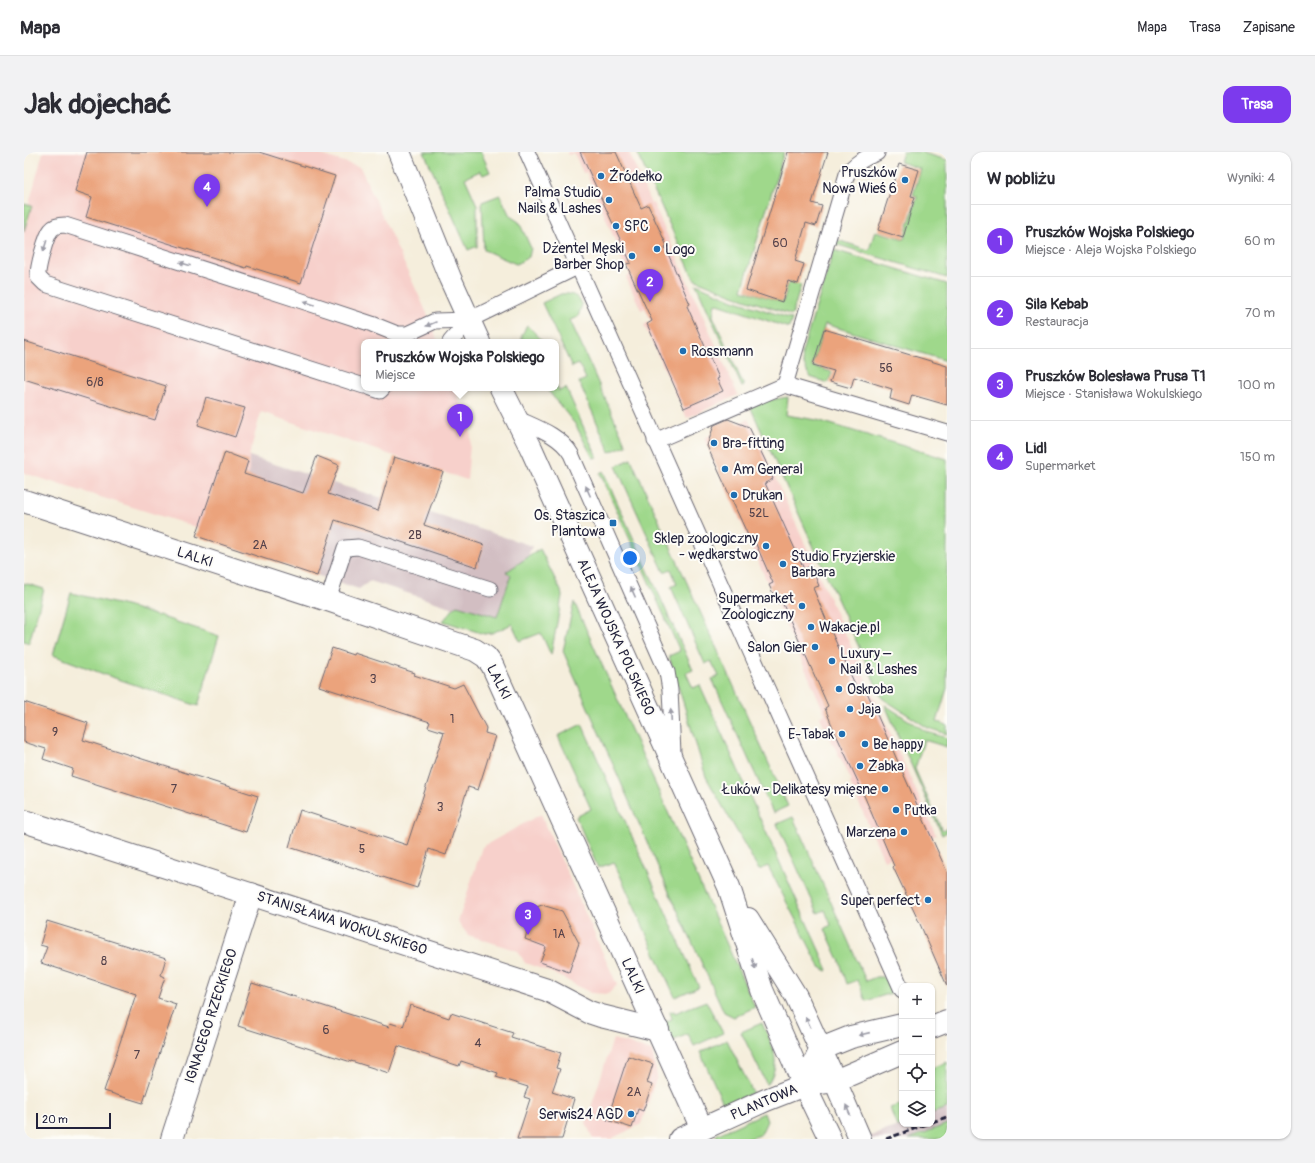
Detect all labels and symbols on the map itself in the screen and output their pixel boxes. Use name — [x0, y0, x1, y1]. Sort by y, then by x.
place label: Pruszków Nowa Wieś 6 — [822, 164, 898, 197]
place label: Źródełko — [609, 168, 663, 185]
marker: Źródełko — [596, 171, 606, 181]
pin: 4 — [194, 174, 220, 207]
marker: Pruszków Nowa Wieś 6 — [900, 175, 910, 185]
place label: Palma Studio Nails & Lashes — [518, 184, 602, 217]
marker: Palma Studio Nails & Lashes — [604, 195, 614, 205]
place label: SPC — [624, 218, 649, 235]
marker: SPC — [611, 221, 621, 231]
house number: 60 — [772, 236, 788, 251]
one-way arrow — [42, 240, 48, 252]
place label: Dżentel Męski Barber Shop — [542, 240, 624, 273]
place label: Logo — [665, 241, 695, 258]
marker: Logo — [652, 244, 662, 254]
marker: Dżentel Męski Barber Shop — [627, 251, 637, 261]
one-way arrow — [178, 261, 190, 267]
pin: 2 — [637, 269, 663, 302]
one-way arrow — [302, 300, 314, 306]
one-way arrow — [425, 321, 436, 327]
place label: Rossmann — [691, 343, 754, 360]
marker: Rossmann — [678, 346, 688, 356]
house number: 56 — [879, 361, 893, 376]
house number: 6/8 — [86, 375, 104, 390]
pin: 1 — [447, 404, 473, 437]
place label: Bra-fitting — [722, 435, 784, 452]
marker: Bra-fitting — [709, 438, 719, 448]
place label: Am General — [733, 461, 803, 478]
marker: Am General — [720, 464, 730, 474]
one-way arrow — [585, 486, 591, 497]
place label: Drukan — [742, 487, 783, 504]
marker: Drukan — [729, 490, 739, 500]
house number: 52L — [749, 506, 769, 521]
place label: Os. Staszica Plantowa — [534, 507, 605, 540]
marker: Os. Staszica Plantowa — [608, 518, 618, 528]
house number: 2B — [408, 528, 422, 543]
place label: Sklep zoologiczny - wędkarstwo — [653, 530, 758, 563]
house number: 2A — [253, 538, 267, 553]
marker: Sklep zoologiczny - wędkarstwo — [761, 541, 771, 551]
street label: LALKI — [175, 543, 215, 571]
your location — [620, 548, 640, 568]
place label: Studio Fryzjerskie Barbara — [791, 548, 895, 581]
street label: ALEJA WOJSKA POLSKIEGO — [574, 556, 658, 718]
marker: Studio Fryzjerskie Barbara — [778, 559, 788, 569]
one-way arrow — [629, 586, 635, 598]
place label: Supermarket Zoologiczny — [718, 590, 794, 623]
marker: Supermarket Zoologiczny — [797, 601, 807, 611]
place label: Wakacje.pl — [819, 619, 880, 636]
marker: Wakacje.pl — [806, 622, 816, 632]
place label: Salon Gier — [747, 639, 807, 656]
marker: Salon Gier — [810, 642, 820, 652]
place label: Luxury – Nail & Lashes — [840, 645, 918, 678]
marker: Luxury – Nail & Lashes — [827, 656, 837, 666]
street label: LALKI — [483, 662, 515, 702]
house number: 3 — [370, 672, 377, 687]
place label: Oskroba — [847, 681, 894, 698]
marker: Oskroba — [834, 684, 844, 694]
place label: Jaja — [858, 701, 881, 718]
marker: Jaja — [845, 704, 855, 714]
one-way arrow — [667, 709, 674, 721]
house number: 1 — [450, 712, 454, 727]
house number: 9 — [52, 725, 58, 740]
place label: E-Tabak — [788, 726, 834, 743]
marker: E-Tabak — [837, 729, 847, 739]
place label: Be happy — [873, 736, 923, 753]
marker: Be happy — [860, 739, 870, 749]
place label: Żabka — [868, 758, 904, 775]
marker: Żabka — [855, 761, 865, 771]
place label: Łuków - Delikatesy mięsne — [721, 781, 877, 798]
house number: 7 — [171, 782, 178, 797]
marker: Łuków - Delikatesy mięsne — [880, 784, 890, 794]
house number: 3 — [437, 800, 444, 815]
place label: Putka — [904, 802, 937, 819]
marker: Putka — [891, 805, 901, 815]
place label: Marzena — [846, 824, 896, 841]
marker: Marzena — [899, 827, 909, 837]
house number: 5 — [359, 842, 365, 857]
street label: STANISŁAWA WOKULSKIEGO — [255, 887, 429, 959]
place label: Super perfect — [840, 892, 920, 909]
marker: Super perfect — [923, 895, 933, 905]
pin: 3 — [515, 902, 541, 935]
house number: 1A — [553, 927, 565, 942]
street label: IGNACEGO RZECKIEGO — [181, 947, 241, 1085]
house number: 8 — [101, 954, 107, 969]
street label: LALKI — [618, 956, 648, 996]
one-way arrow — [751, 958, 757, 970]
one-way arrow — [805, 1017, 811, 1028]
house number: 6 — [323, 1023, 330, 1038]
one-way arrow — [858, 1031, 870, 1037]
house number: 4 — [475, 1036, 482, 1051]
house number: 7 — [134, 1048, 141, 1063]
street label: PLANTOWA — [728, 1080, 800, 1124]
house number: 2A — [627, 1085, 641, 1100]
one-way arrow — [844, 1103, 850, 1115]
place label: Serwis24 AGD — [539, 1106, 623, 1123]
marker: Serwis24 AGD — [626, 1109, 636, 1119]
scale bar — [36, 1111, 111, 1130]

